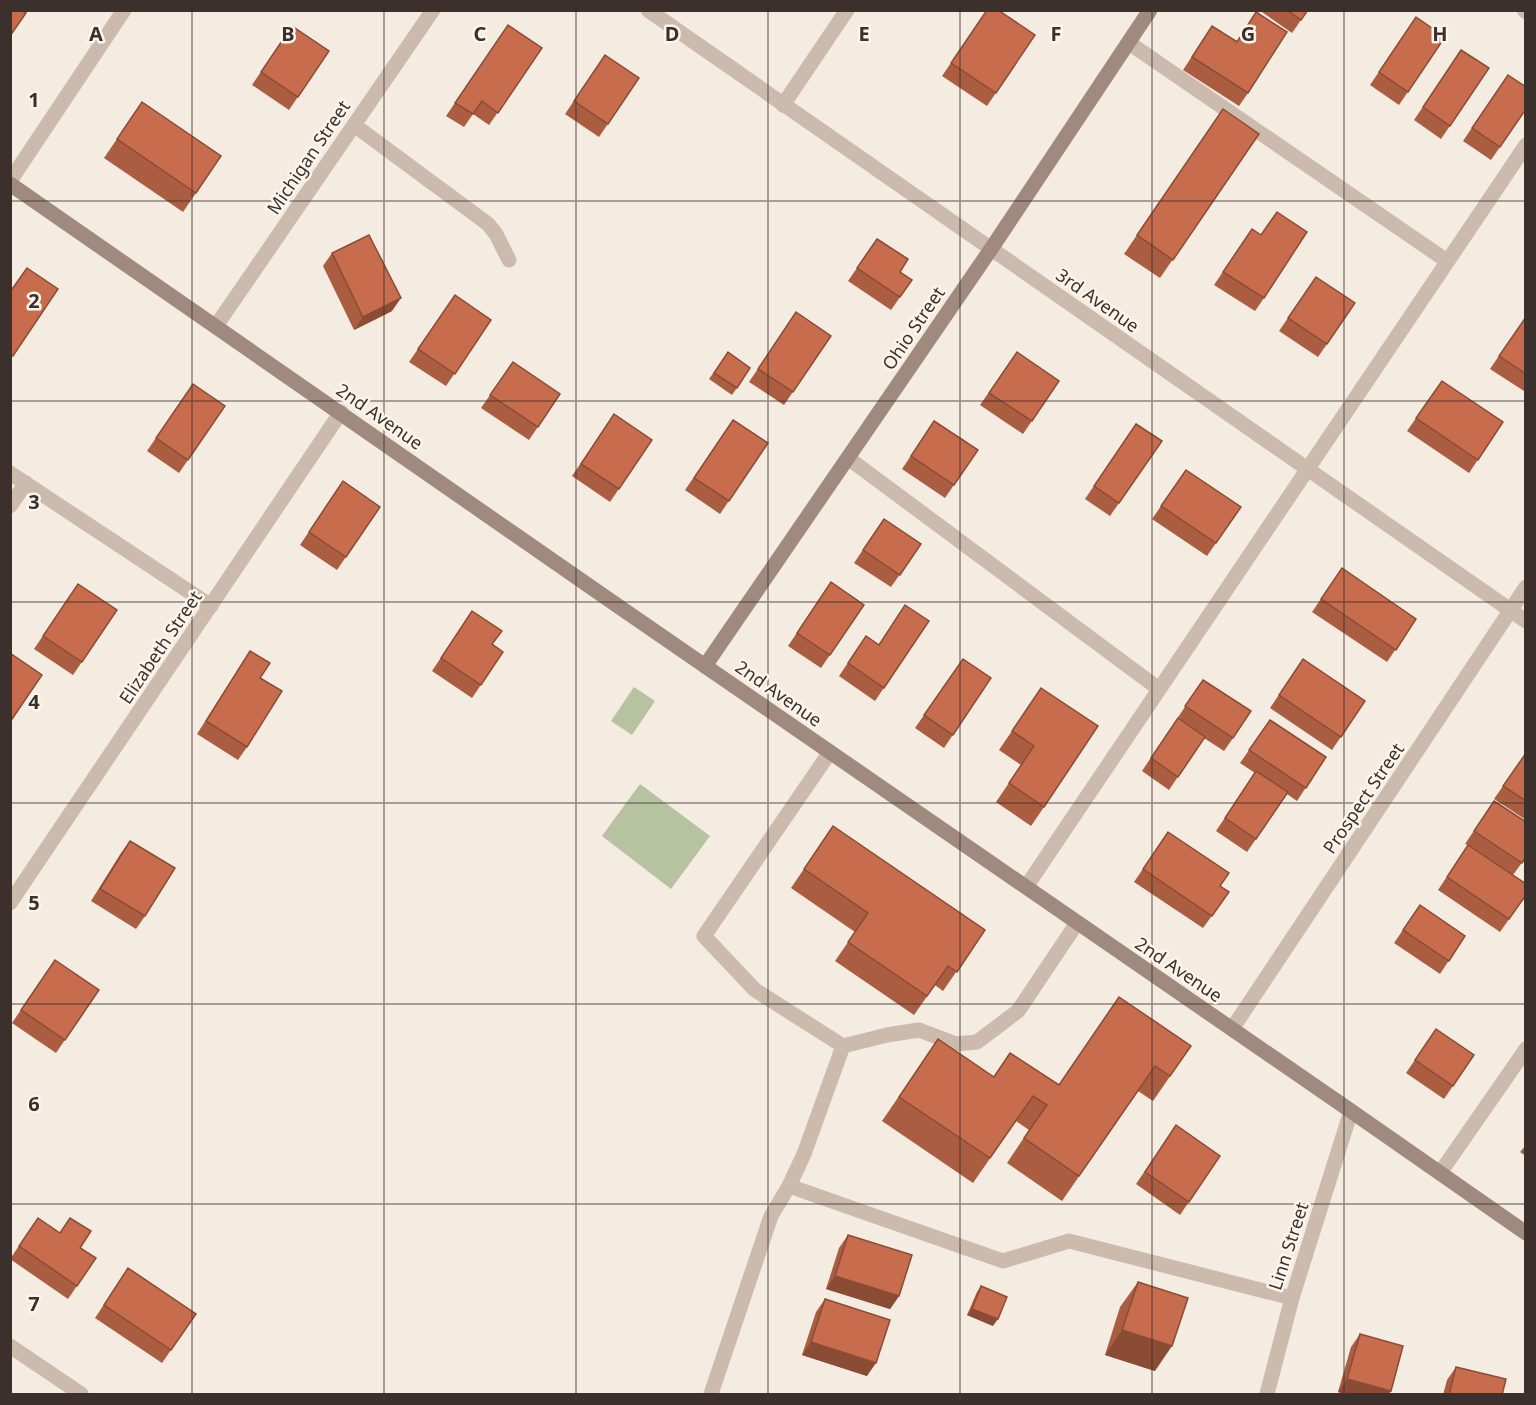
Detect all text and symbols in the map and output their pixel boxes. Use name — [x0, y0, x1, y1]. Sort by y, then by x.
text: A — [89, 20, 103, 47]
text: B — [281, 20, 295, 47]
text: C — [474, 20, 487, 47]
text: D — [665, 20, 679, 47]
text: E — [858, 20, 870, 47]
text: F — [1051, 20, 1061, 47]
text: G — [1241, 20, 1255, 47]
text: H — [1432, 20, 1448, 47]
text: 1 — [28, 86, 40, 113]
street label: Michigan Street — [261, 95, 355, 219]
street label: 3rd Avenue — [1052, 263, 1144, 337]
street label: Ohio Street — [876, 281, 950, 374]
text: 2 — [28, 287, 40, 314]
street label: 2nd Avenue — [332, 377, 428, 455]
text: 3 — [28, 488, 40, 515]
street label: Elizabeth Street — [113, 585, 207, 708]
street label: 2nd Avenue — [731, 654, 827, 732]
text: 4 — [28, 688, 40, 715]
street label: Prospect Street — [1317, 737, 1409, 858]
text: 5 — [28, 889, 40, 916]
street label: 2nd Avenue — [1131, 931, 1227, 1007]
text: 6 — [28, 1090, 40, 1117]
street label: Linn Street — [1262, 1198, 1314, 1293]
text: 7 — [28, 1290, 40, 1317]

